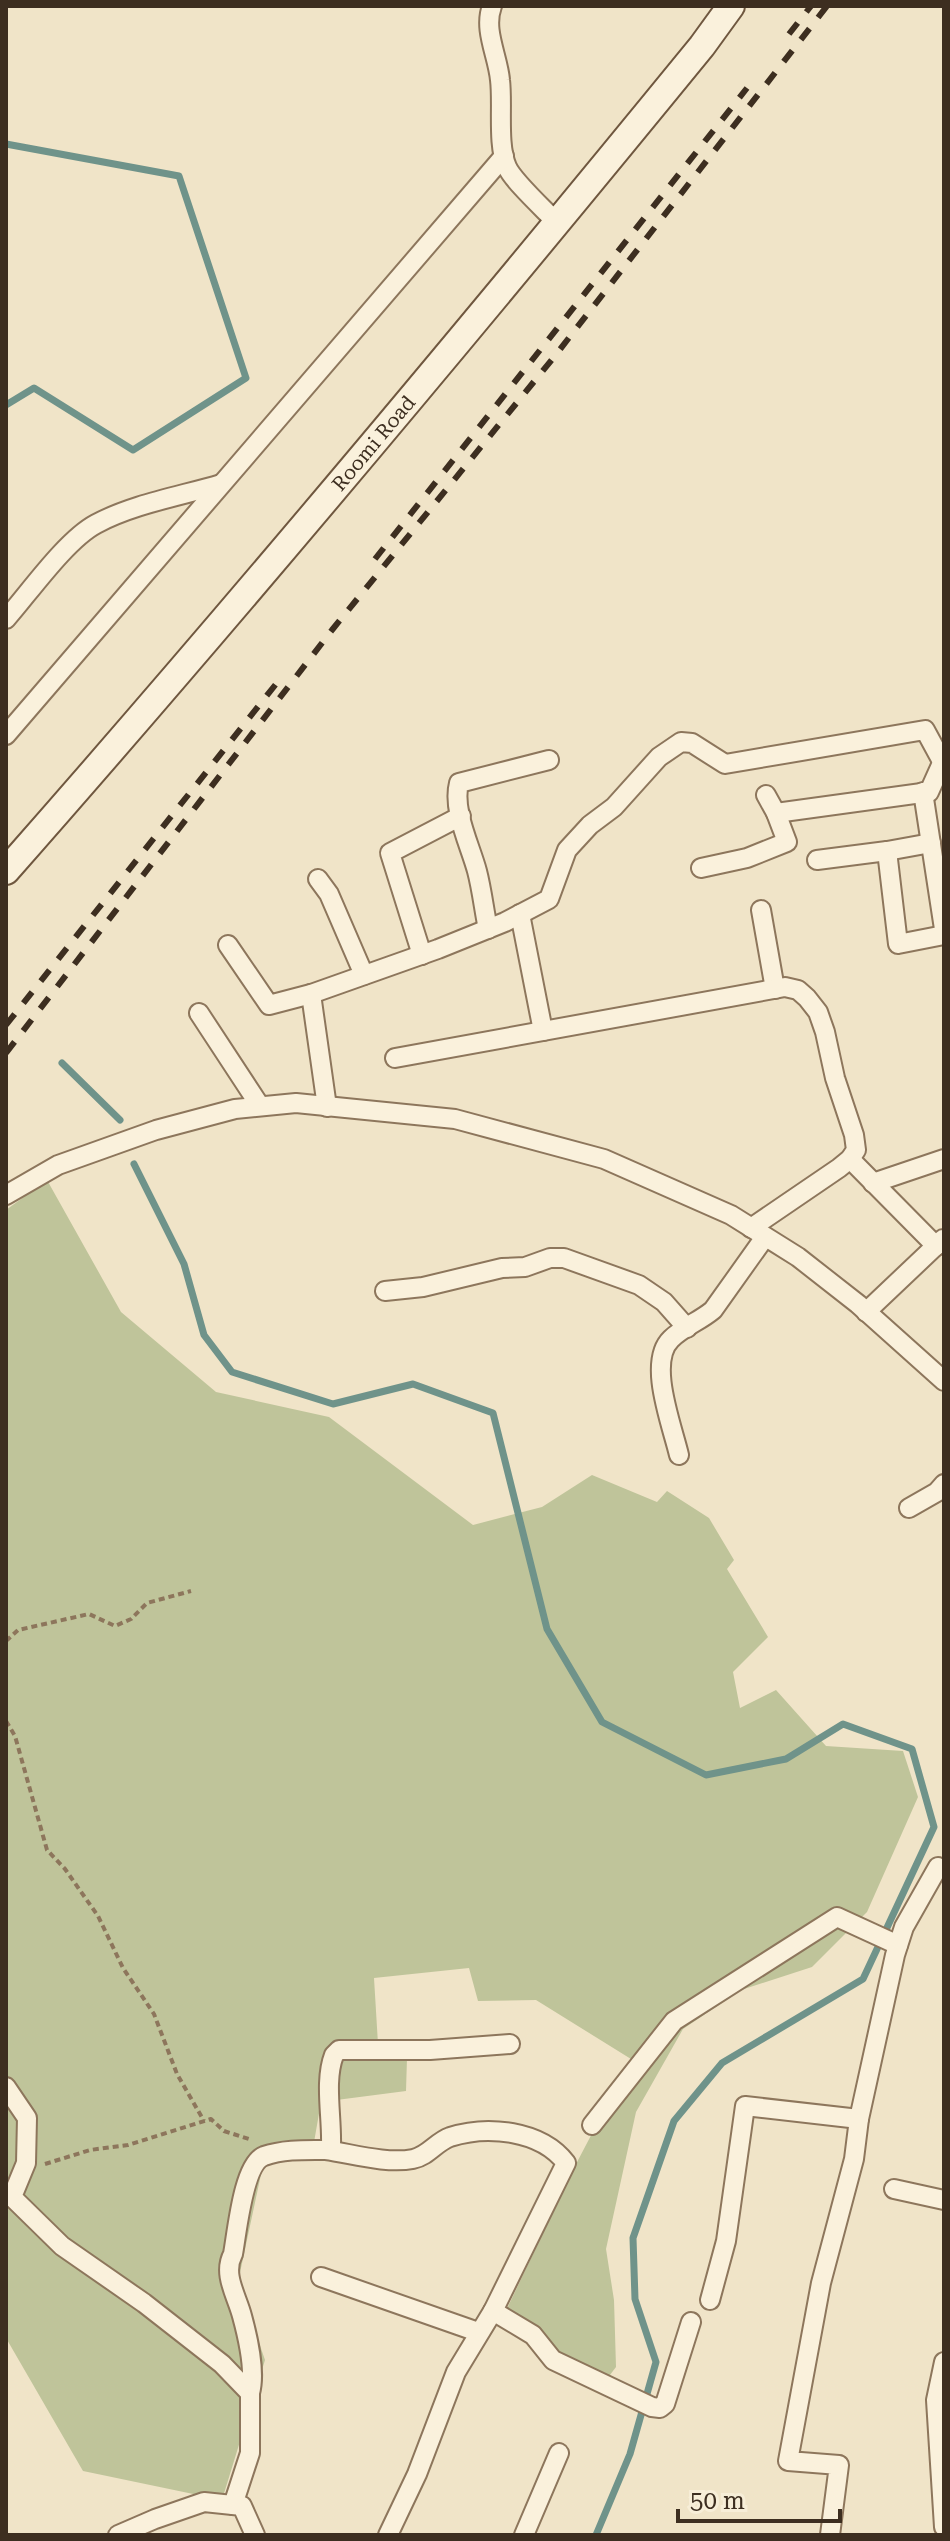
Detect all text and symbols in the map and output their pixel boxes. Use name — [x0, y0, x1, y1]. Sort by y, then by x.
street label: Roomi Road — [327, 390, 420, 496]
scale bar — [678, 2473, 840, 2523]
text: 50 m — [690, 2487, 745, 2515]

